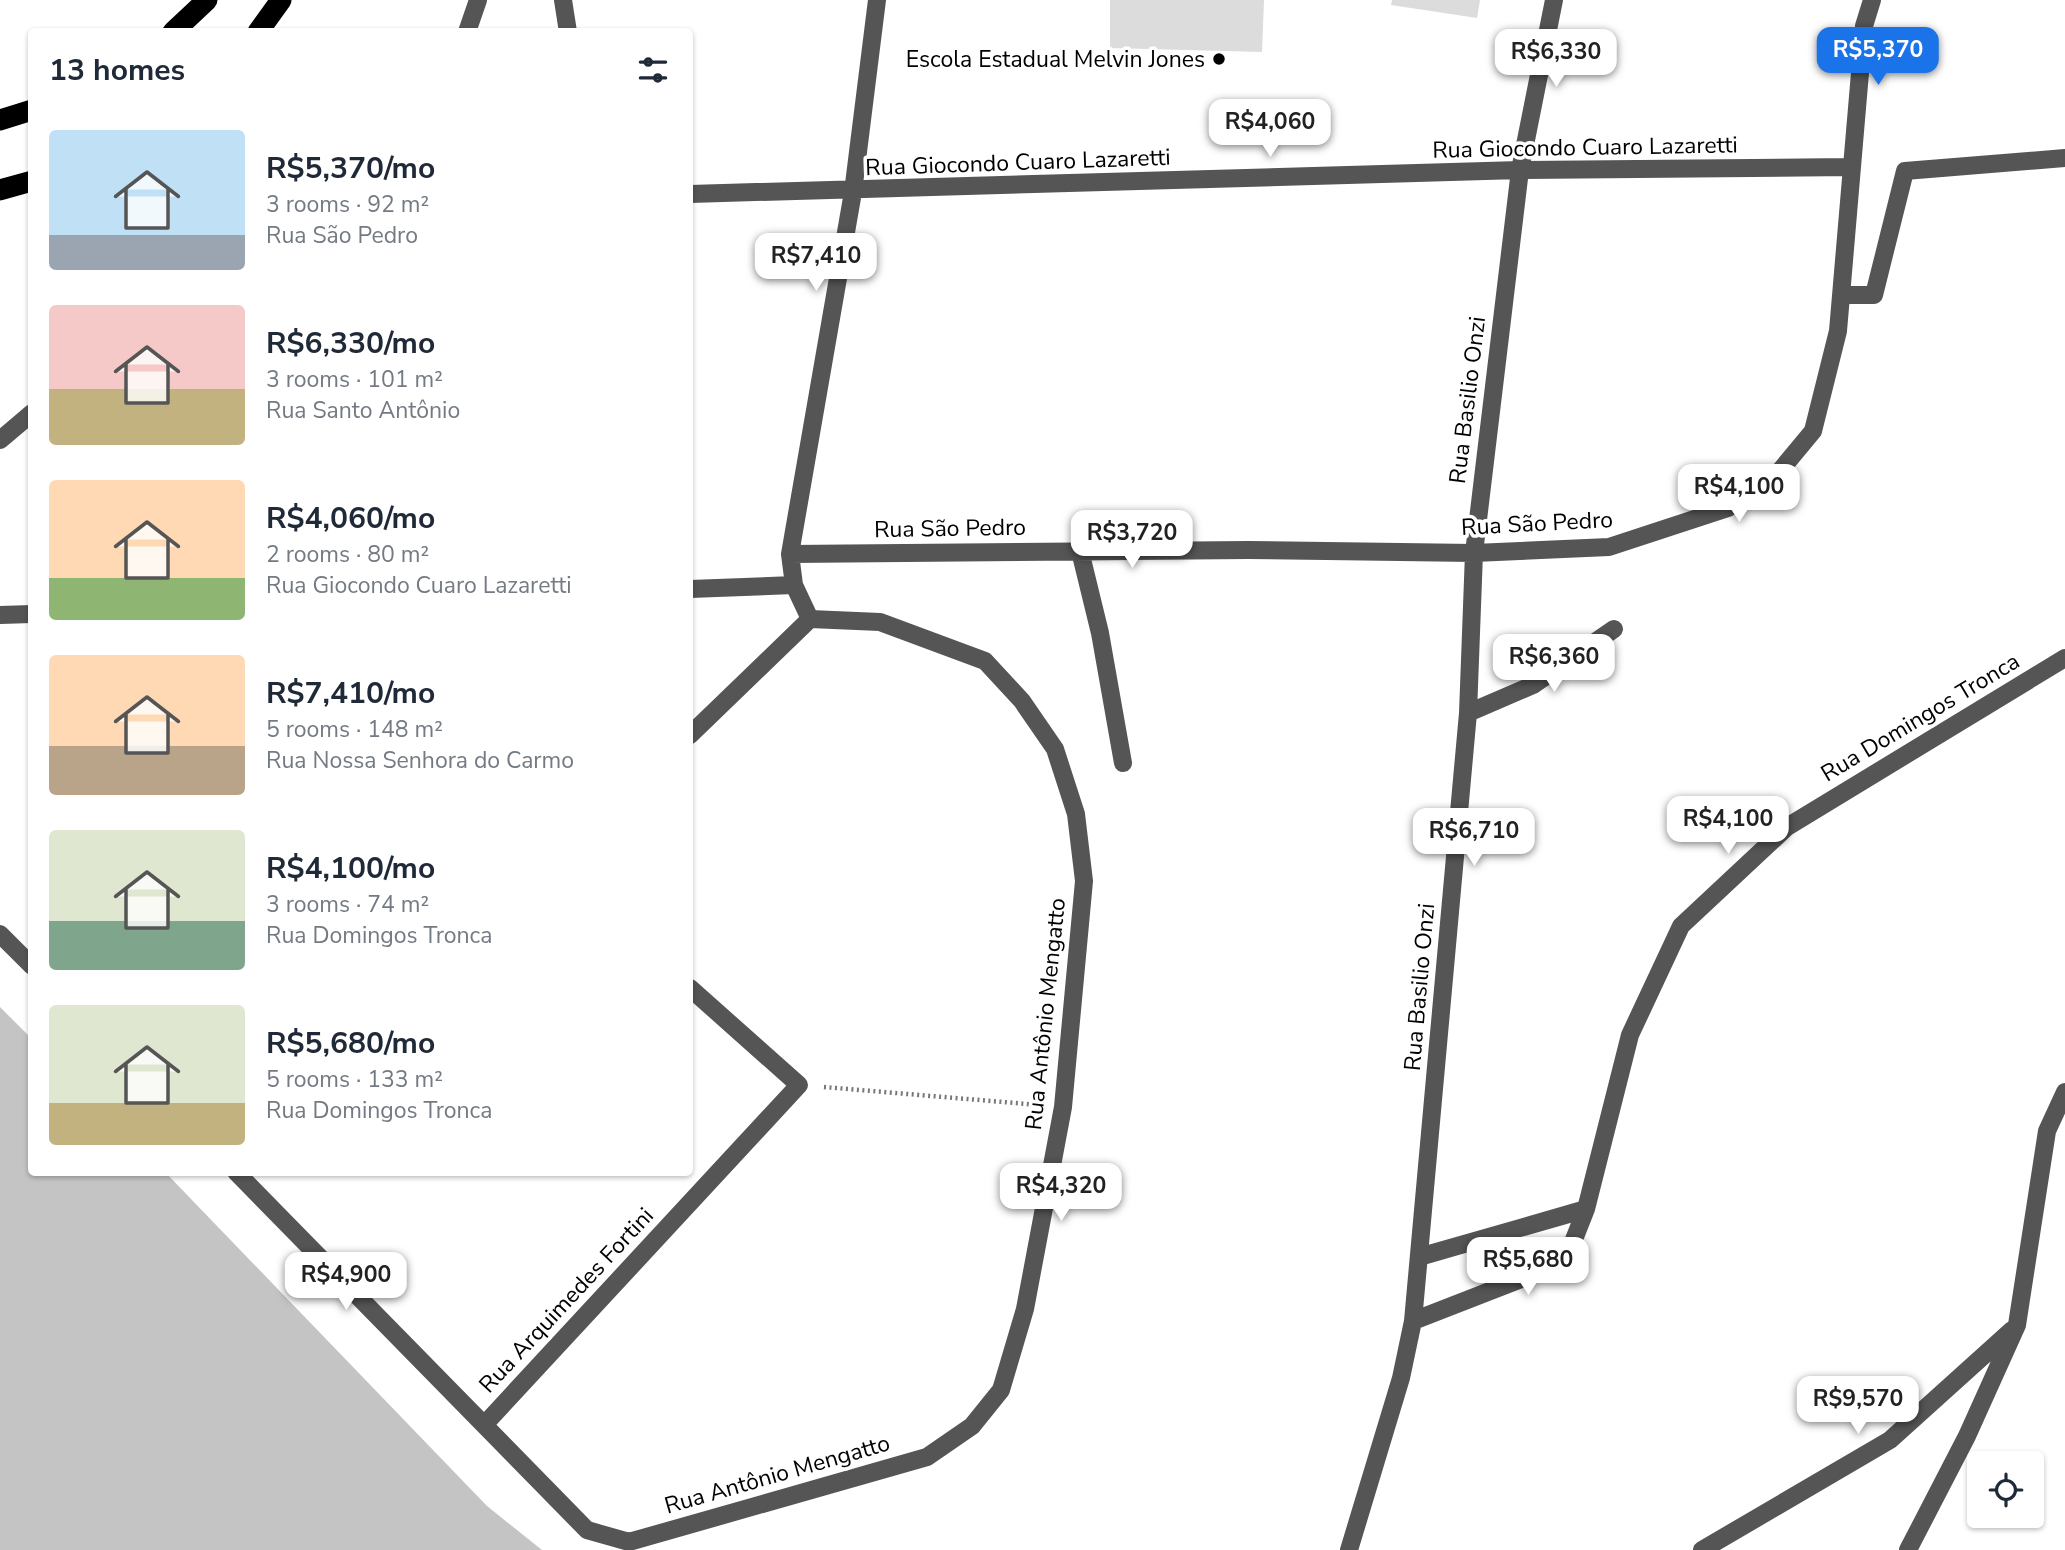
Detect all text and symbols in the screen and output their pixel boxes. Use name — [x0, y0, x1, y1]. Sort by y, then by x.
pin: R$5,370 — [1813, 28, 1943, 87]
pin: R$6,330 — [1491, 29, 1621, 89]
text: R$5,370 — [1833, 34, 1923, 65]
text: R$6,330 — [1511, 36, 1601, 67]
place label: Escola Estadual Melvin Jones — [906, 44, 1205, 75]
text: 13 homes — [49, 50, 185, 91]
icon: filters — [634, 51, 672, 89]
marker: Escola Estadual Melvin Jones — [1211, 51, 1227, 67]
pin: R$4,060 — [1205, 100, 1335, 159]
text: R$4,060 — [1225, 106, 1315, 137]
street label: Rua Giocondo Cuaro Lazaretti — [1432, 129, 1738, 166]
street label: Rua Giocondo Cuaro Lazaretti — [865, 142, 1171, 183]
text: R$5,370/mo — [266, 148, 435, 189]
icon: home — [105, 158, 189, 242]
text: 3 rooms · 92 m² — [266, 189, 429, 220]
text: Rua São Pedro — [266, 220, 418, 251]
pin: R$7,410 — [751, 233, 881, 293]
text: R$7,410 — [771, 240, 861, 271]
street label: Rua Basilio Onzi — [1442, 315, 1493, 485]
text: R$6,330/mo — [266, 323, 435, 364]
icon: home — [105, 333, 189, 417]
text: 3 rooms · 101 m² — [266, 364, 443, 395]
text: Rua Santo Antônio — [266, 395, 460, 426]
pin: R$4,100 — [1674, 464, 1804, 524]
text: R$4,100 — [1694, 471, 1784, 502]
text: R$4,060/mo — [266, 498, 435, 539]
street label: Rua São Pedro — [1460, 504, 1614, 543]
icon: home — [105, 508, 189, 592]
pin: R$3,720 — [1067, 510, 1197, 570]
street label: Rua São Pedro — [874, 512, 1026, 545]
text: R$3,720 — [1087, 517, 1177, 548]
text: 2 rooms · 80 m² — [266, 539, 429, 570]
text: Rua Giocondo Cuaro Lazaretti — [266, 570, 572, 601]
pin: R$6,360 — [1489, 634, 1619, 694]
text: R$6,360 — [1509, 641, 1599, 672]
street label: Rua Domingos Tronca — [1815, 646, 2025, 789]
text: R$7,410/mo — [266, 673, 435, 714]
icon: home — [105, 683, 189, 767]
text: 5 rooms · 148 m² — [266, 714, 443, 745]
text: Rua Nossa Senhora do Carmo — [266, 745, 574, 776]
pin: R$4,100 — [1663, 796, 1793, 856]
text: R$4,100 — [1683, 803, 1773, 834]
pin: R$6,710 — [1409, 808, 1539, 868]
text: R$6,710 — [1429, 815, 1519, 846]
text: R$4,100/mo — [266, 848, 435, 889]
icon: home — [105, 858, 189, 942]
text: 3 rooms · 74 m² — [266, 889, 429, 920]
street label: Rua Antônio Mengatto — [1018, 896, 1073, 1132]
street label: Rua Basilio Onzi — [1397, 902, 1442, 1072]
text: Rua Domingos Tronca — [266, 920, 492, 951]
text: R$5,680/mo — [266, 1023, 435, 1064]
icon: home — [105, 1033, 189, 1117]
text: 5 rooms · 133 m² — [266, 1064, 443, 1095]
text: Rua Domingos Tronca — [266, 1095, 492, 1126]
pin: R$4,320 — [996, 1164, 1126, 1223]
text: R$4,320 — [1016, 1170, 1106, 1201]
street label: Rua Arquimedes Fortini — [472, 1201, 661, 1400]
pin: R$5,680 — [1463, 1238, 1593, 1297]
text: R$5,680 — [1483, 1244, 1573, 1275]
pin: R$4,900 — [281, 1252, 411, 1312]
text: R$4,900 — [301, 1259, 391, 1290]
pin: R$9,570 — [1793, 1376, 1923, 1436]
text: R$9,570 — [1813, 1383, 1903, 1414]
street label: Rua Antônio Mengatto — [661, 1427, 893, 1522]
map controls — [1967, 1451, 2044, 1528]
button: locate — [1967, 1451, 2044, 1528]

